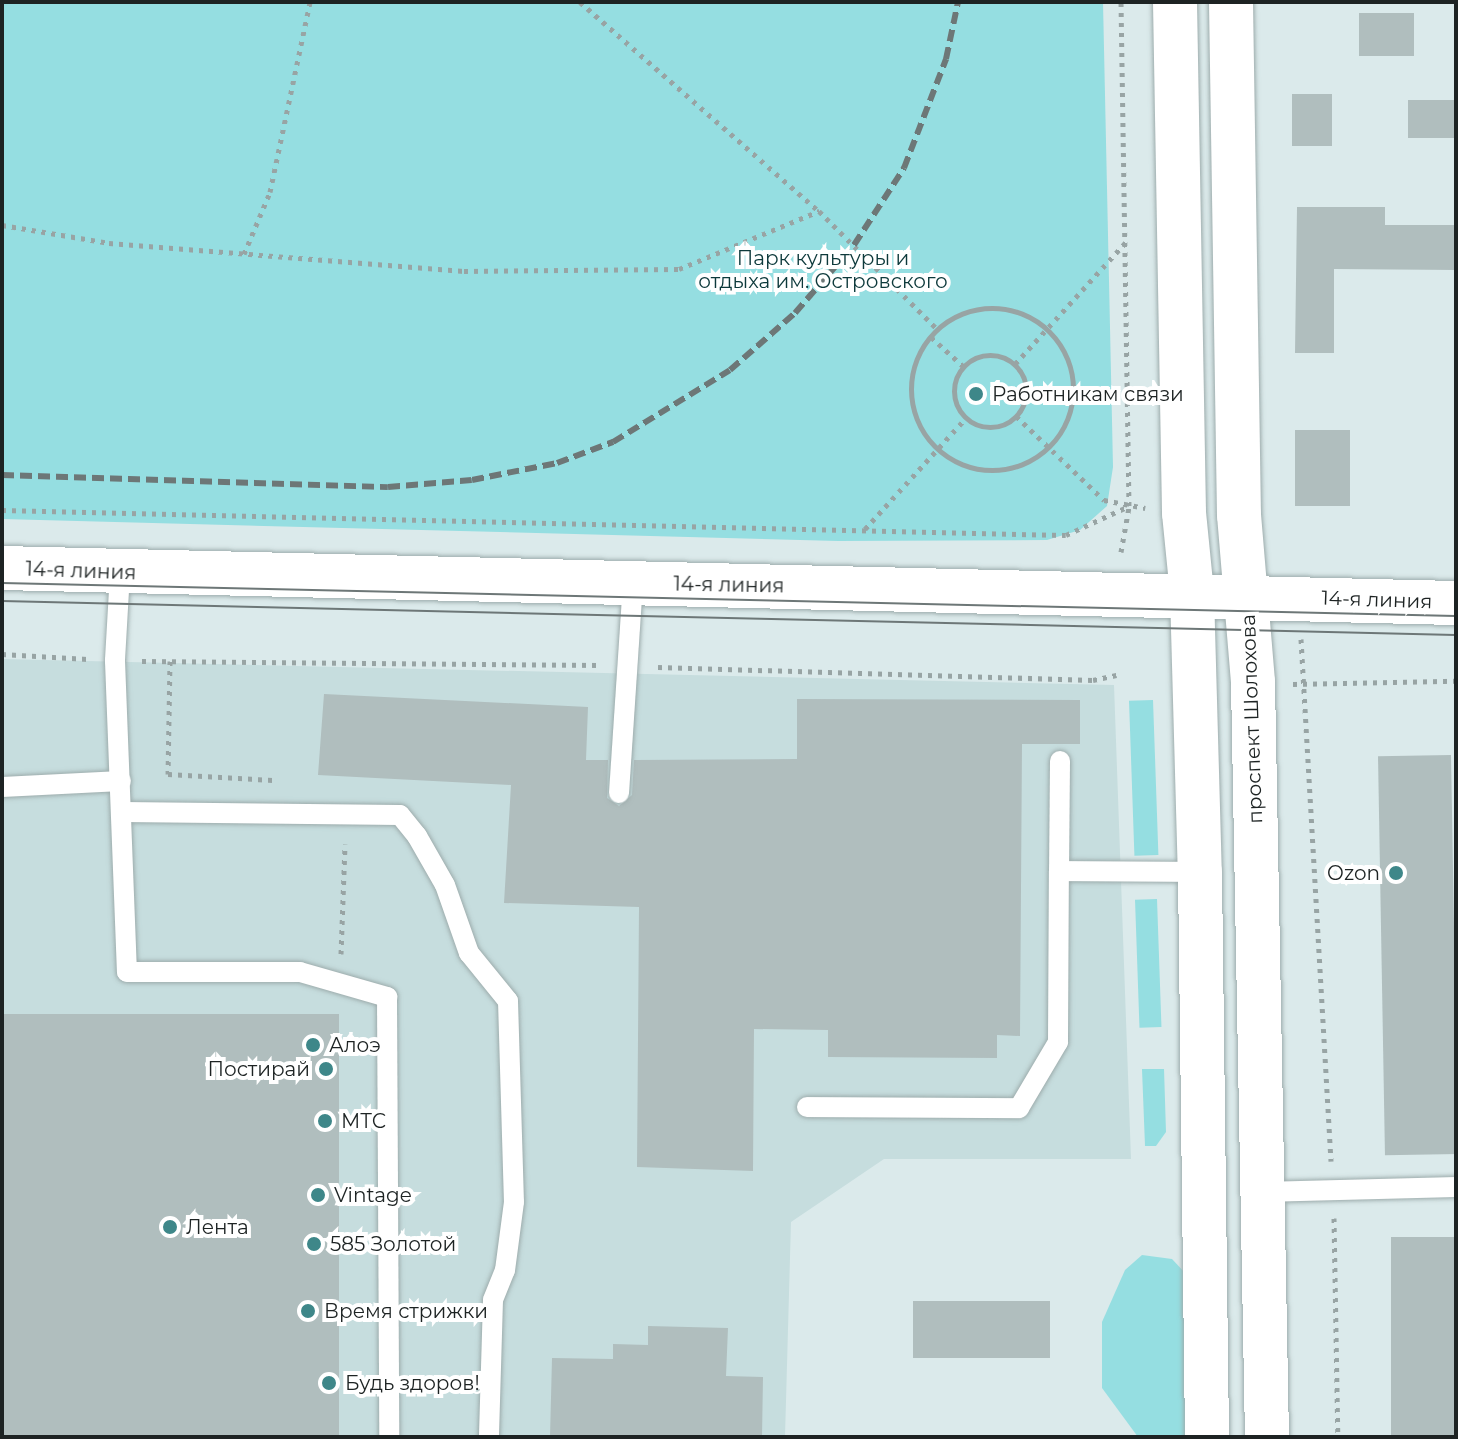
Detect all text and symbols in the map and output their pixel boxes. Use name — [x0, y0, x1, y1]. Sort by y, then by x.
park label: Парк культуры и отдыха им. Островского — [698, 247, 948, 294]
place label: Работникам связи — [992, 382, 1184, 406]
marker: Работникам связи — [967, 385, 985, 403]
street label: 14-я линия — [25, 557, 137, 585]
street label: 14-я линия — [673, 572, 785, 598]
street label: 14-я линия — [1321, 586, 1433, 614]
street label: проспект Шолохова — [1236, 614, 1268, 824]
place label: Ozon — [1327, 861, 1380, 885]
marker: Ozon — [1387, 864, 1405, 882]
place label: Алоэ — [329, 1033, 381, 1057]
marker: Алоэ — [304, 1036, 322, 1054]
place label: Постирай — [207, 1057, 310, 1081]
marker: Постирай — [317, 1060, 335, 1078]
place label: МТС — [341, 1109, 386, 1133]
marker: МТС — [316, 1112, 334, 1130]
place label: Vintage — [334, 1183, 412, 1207]
marker: Vintage — [309, 1186, 327, 1204]
place label: Лента — [186, 1215, 249, 1239]
marker: Лента — [161, 1218, 179, 1236]
place label: 585 Золотой — [330, 1232, 456, 1256]
marker: 585 Золотой — [305, 1235, 323, 1253]
place label: Время стрижки — [324, 1299, 488, 1323]
marker: Время стрижки — [299, 1302, 317, 1320]
place label: Будь здоров! — [345, 1371, 480, 1395]
marker: Будь здоров! — [320, 1374, 338, 1392]

